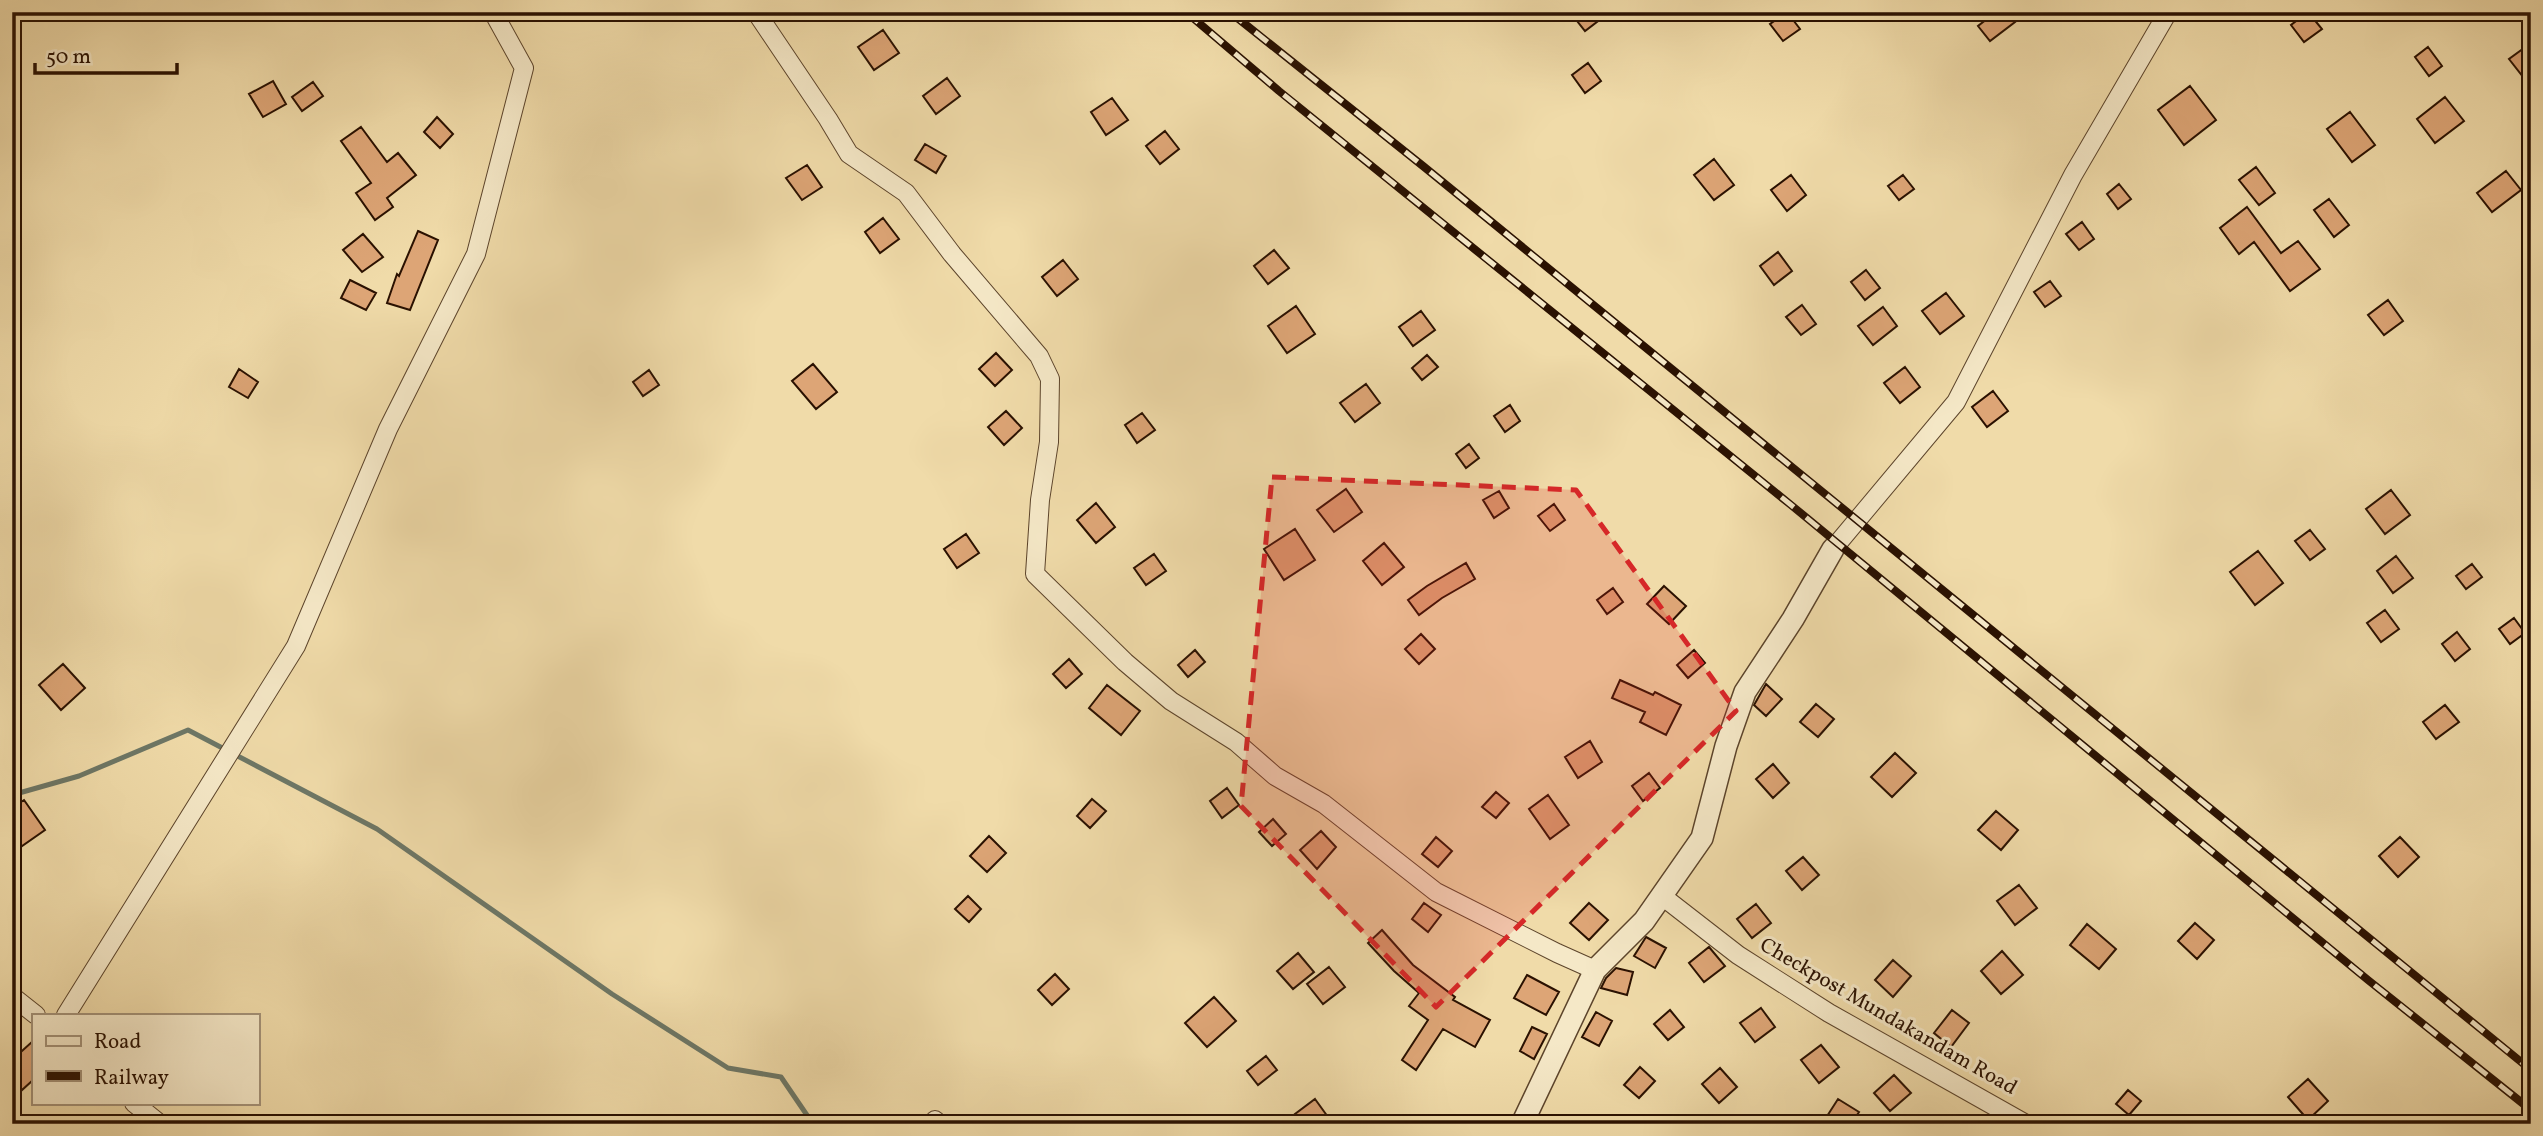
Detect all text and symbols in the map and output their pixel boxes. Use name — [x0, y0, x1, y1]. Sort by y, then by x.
scale bar — [35, 32, 177, 76]
text: 50 m — [46, 43, 91, 72]
street label: Checkpost Mundakandam Road — [1754, 931, 2022, 1103]
legend — [32, 1014, 259, 1104]
text: Road — [94, 1028, 141, 1057]
text: Railway — [94, 1064, 170, 1093]

